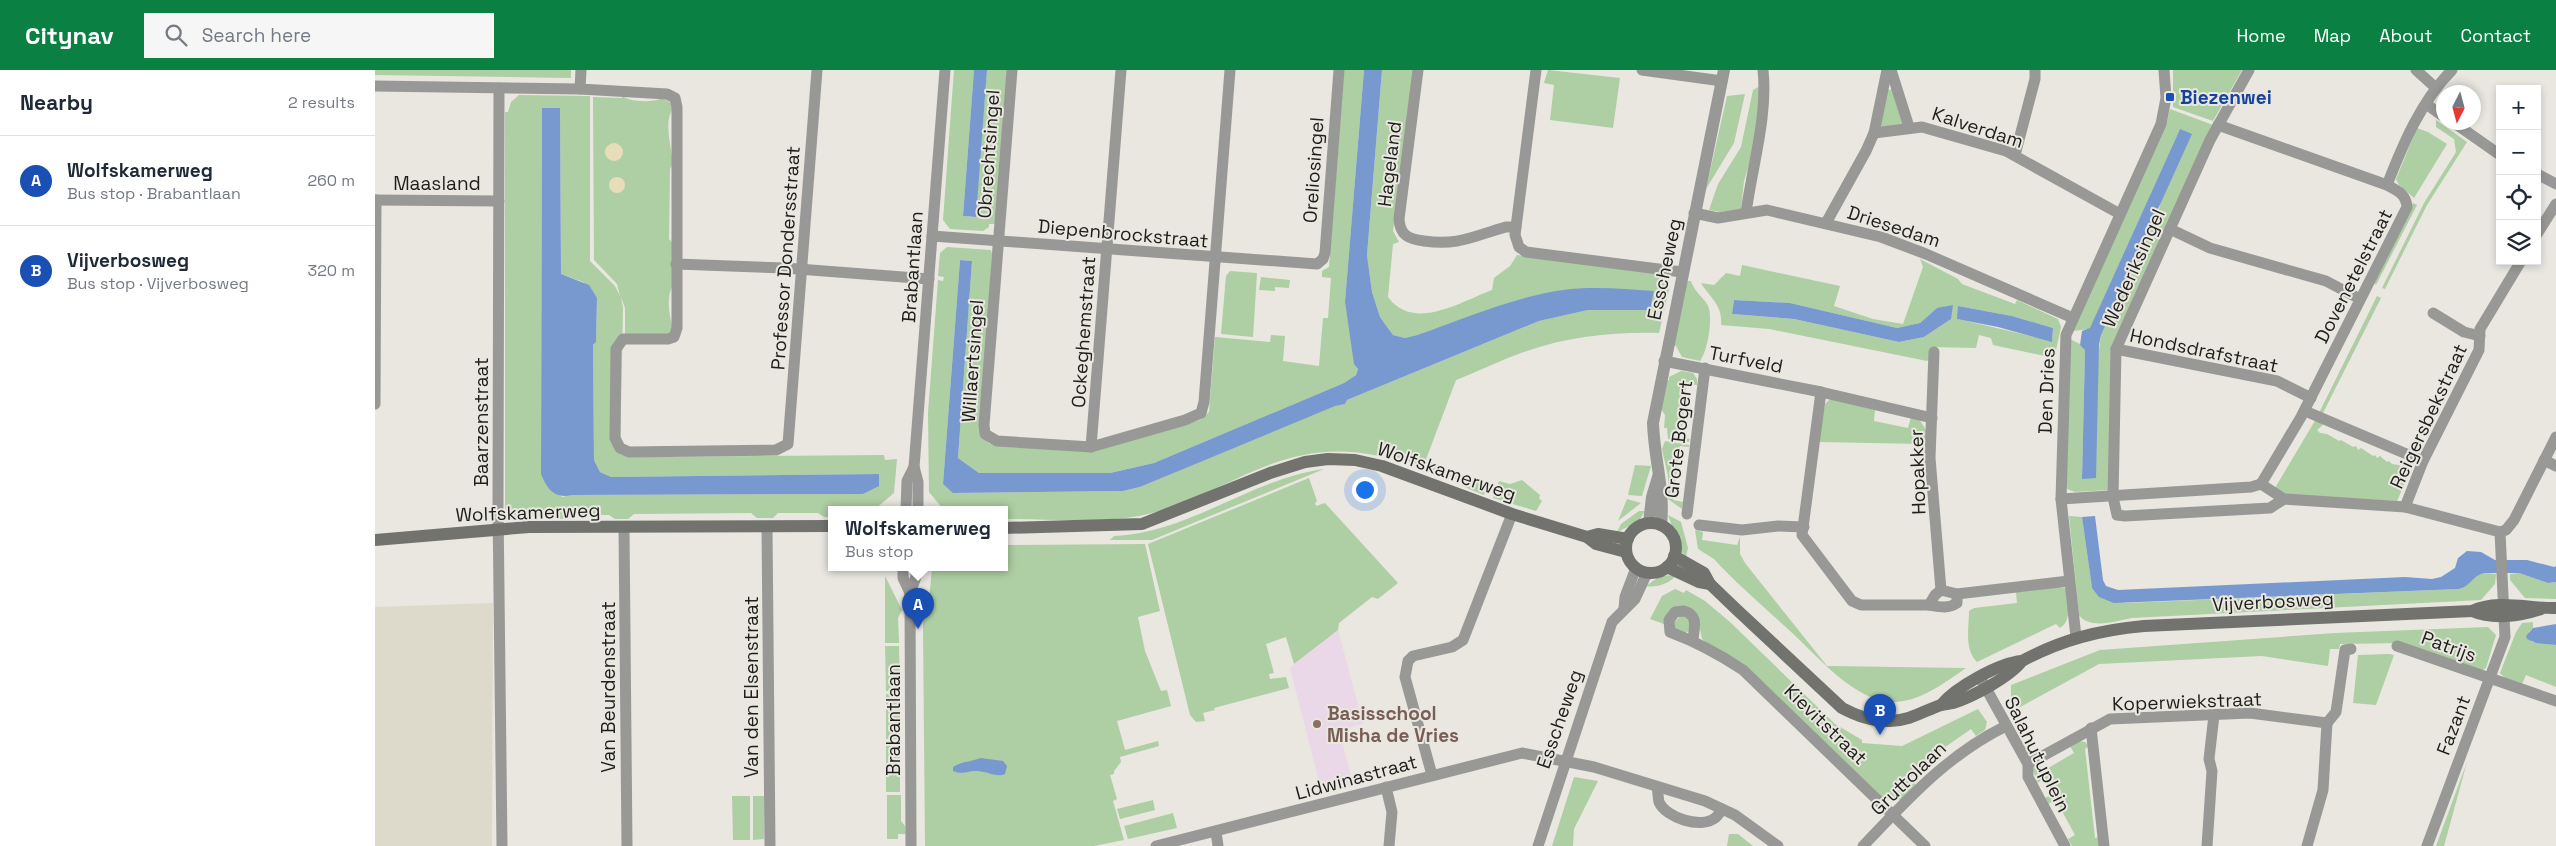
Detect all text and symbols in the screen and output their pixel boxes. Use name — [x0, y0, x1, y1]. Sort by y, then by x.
search box — [144, 13, 494, 58]
text: Citynav — [25, 20, 114, 51]
icon: search — [162, 21, 190, 49]
text: Search here — [202, 23, 311, 48]
text: Home — [2237, 24, 2286, 47]
text: Map — [2314, 24, 2351, 47]
text: About — [2379, 24, 2433, 47]
text: Contact — [2461, 24, 2531, 47]
place label: Biezenwei — [2180, 85, 2272, 110]
north arrow — [2436, 85, 2481, 130]
map controls — [2496, 85, 2541, 265]
button: + — [2496, 85, 2541, 130]
text: Nearby — [20, 89, 93, 116]
street label: Obrechtsingel — [972, 89, 1005, 219]
marker: Biezenwei — [2164, 91, 2176, 103]
text: 2 results — [288, 92, 355, 113]
street label: Kalverdam — [1929, 101, 2027, 154]
street label: Oreliosingel — [1297, 116, 1330, 224]
street label: Hageland — [1372, 120, 1407, 208]
button: − — [2496, 130, 2541, 175]
street label: Professor Dondersstraat — [765, 145, 806, 371]
text: Wolfskamerweg — [67, 158, 213, 183]
text: A — [31, 170, 41, 191]
text: 260 m — [307, 170, 355, 191]
street label: Maasland — [393, 171, 481, 196]
button: locate — [2496, 175, 2541, 220]
text: Bus stop · Brabantlaan — [67, 183, 241, 204]
street label: Driesedam — [1844, 200, 1944, 253]
street label: Wederiksingel — [2096, 205, 2171, 331]
street label: Dovenetelstraat — [2309, 205, 2398, 348]
street label: Brabantlaan — [896, 210, 929, 324]
street label: Diepenbrockstraat — [1037, 214, 1209, 253]
street label: Esscheweg — [1642, 216, 1687, 322]
button: layers — [2496, 220, 2541, 265]
text: Vijverbosweg — [67, 248, 189, 273]
street label: Ockeghemstraat — [1066, 255, 1101, 409]
text: B — [31, 260, 41, 281]
text: 320 m — [308, 260, 355, 281]
text: Bus stop · Vijverbosweg — [67, 273, 249, 294]
street label: Willaertsingel — [956, 299, 989, 423]
street label: Hondsdrafstraat — [2127, 323, 2280, 378]
street label: Turfveld — [1707, 340, 1785, 379]
street label: Reigersbekstraat — [2384, 340, 2473, 493]
street label: Den Dries — [2033, 348, 2060, 434]
street label: Baarzenstraat — [469, 357, 494, 487]
street label: Grote Bogert — [1659, 379, 1698, 500]
street label: Hopakker — [1904, 429, 1931, 515]
street label: Wolfskamerweg — [1374, 436, 1520, 507]
your location — [1352, 477, 1378, 503]
street label: Wolfskamerweg — [455, 497, 601, 528]
popup — [828, 506, 1008, 571]
text: Wolfskamerweg — [845, 516, 991, 541]
text: Bus stop — [845, 541, 913, 562]
street label: Vijverbosweg — [2212, 586, 2334, 617]
pin: A — [902, 588, 934, 629]
street label: Van den Elsenstraat — [739, 596, 764, 778]
street label: Van Beurdenstraat — [596, 601, 621, 773]
street label: Patrijs — [2418, 625, 2480, 668]
street label: Brabantlaan — [881, 664, 906, 776]
street label: Esscheweg — [1531, 666, 1588, 772]
street label: Kievitstraat — [1779, 679, 1873, 770]
street label: Koperwiekstraat — [2112, 686, 2262, 717]
street label: Salahutuplein — [1999, 692, 2076, 816]
street label: Fazant — [2431, 692, 2476, 759]
pin: B — [1864, 694, 1896, 735]
place label: Basisschool Misha de Vries — [1327, 701, 1459, 748]
marker: Basisschool Misha de Vries — [1311, 718, 1323, 730]
street label: Gruttolaan — [1865, 736, 1952, 821]
street label: Lidwinastraat — [1293, 749, 1420, 806]

